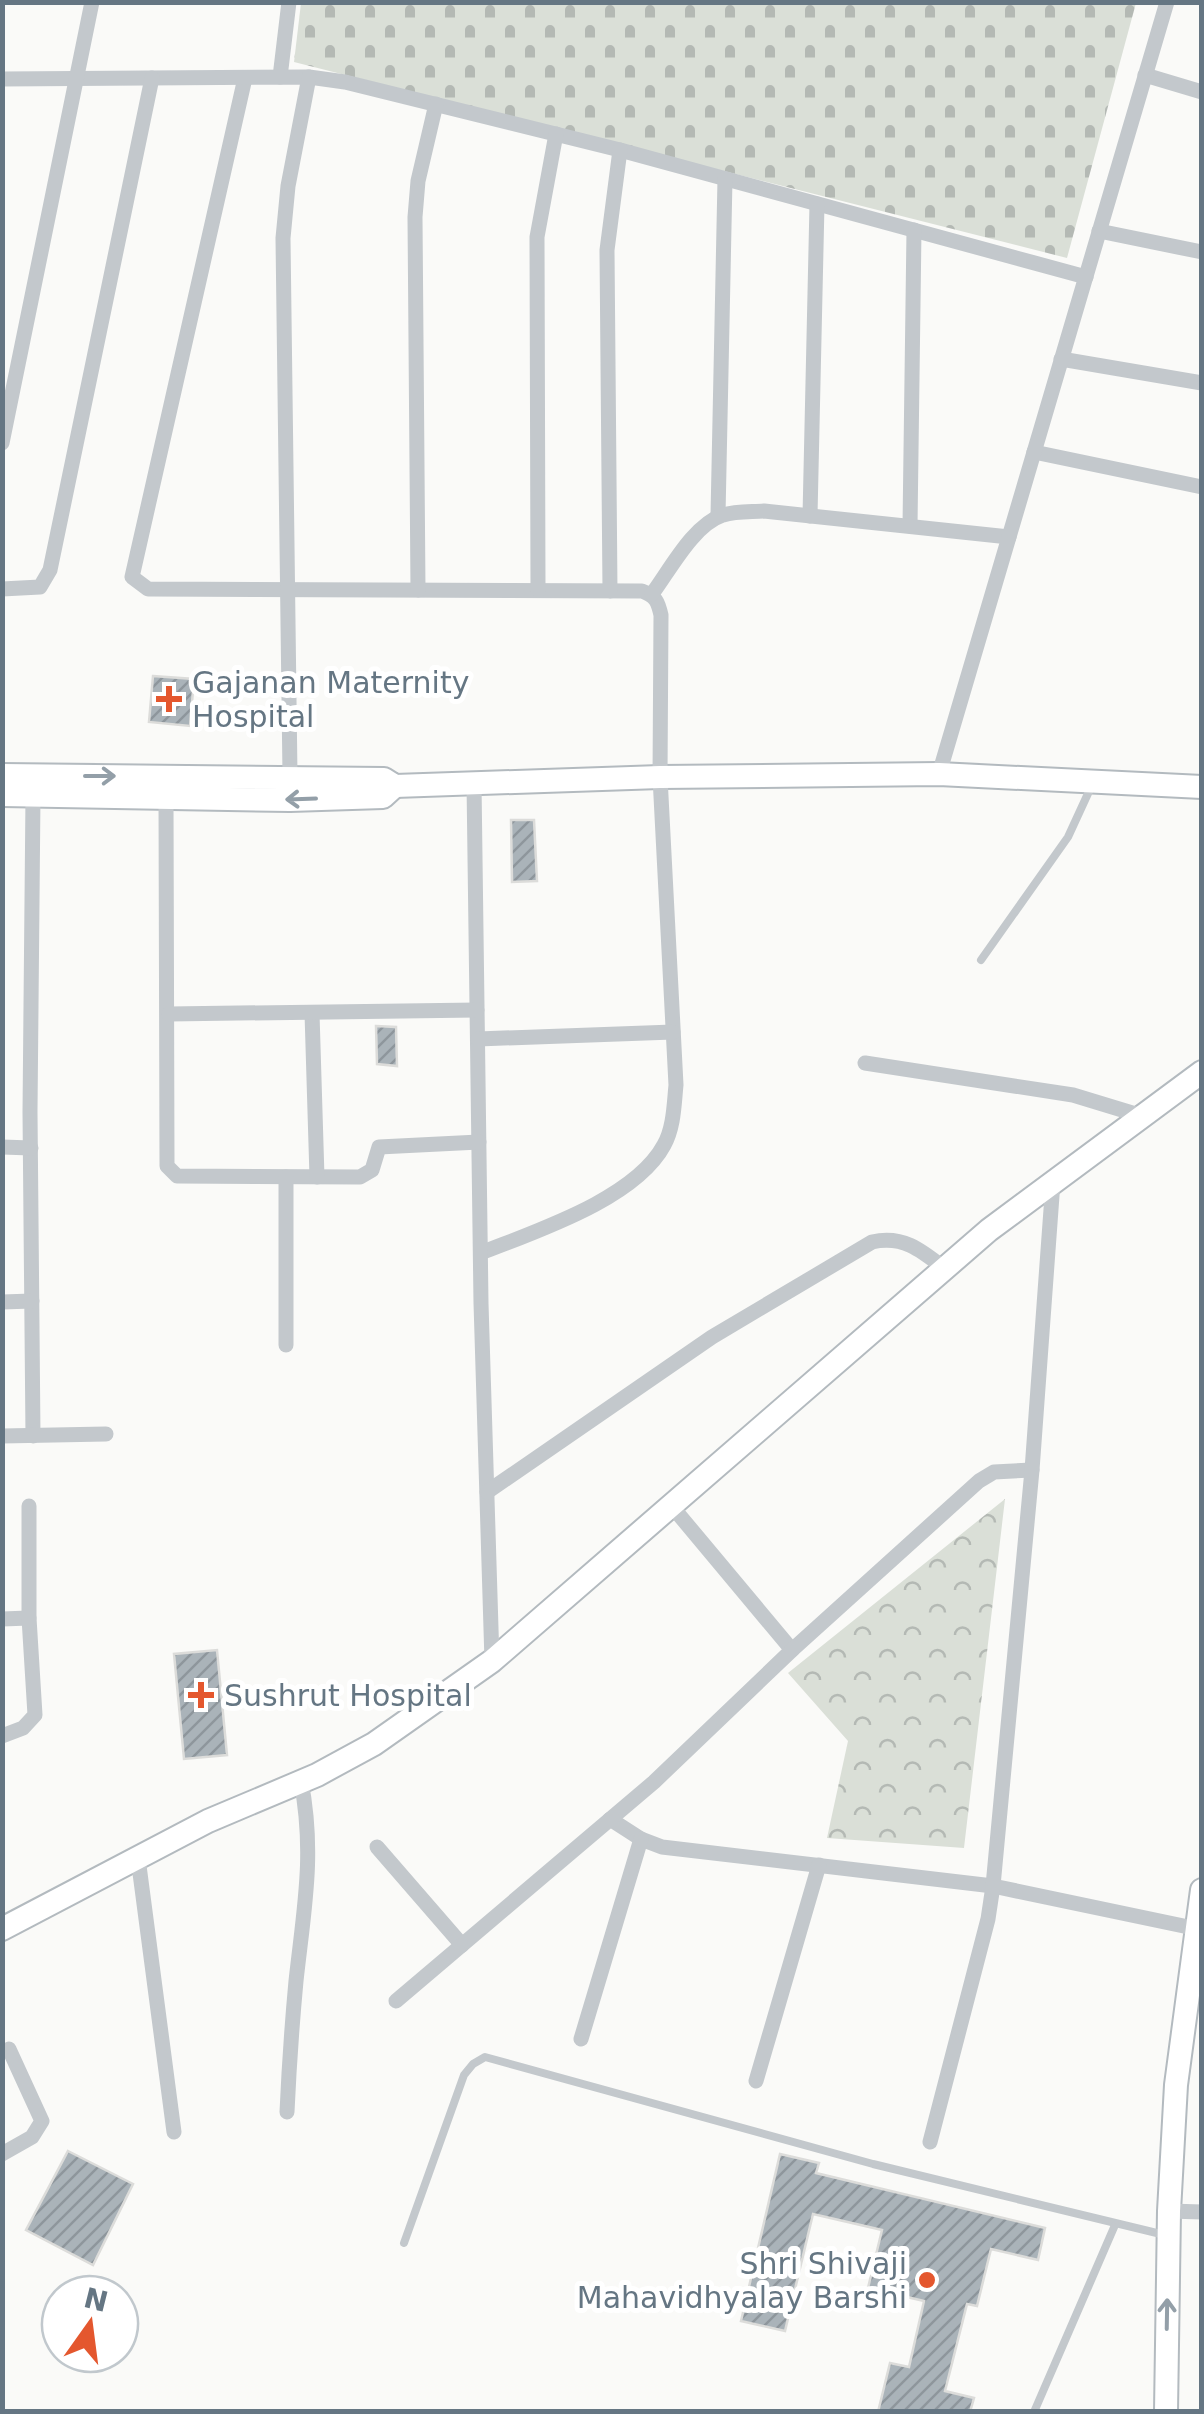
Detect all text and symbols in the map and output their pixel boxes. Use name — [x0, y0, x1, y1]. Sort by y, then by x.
place label: Gajanan Maternity Hospital — [192, 665, 469, 734]
marker: Gajanan Maternity Hospital — [156, 686, 182, 712]
one-way arrow — [82, 766, 115, 786]
one-way arrow — [286, 790, 318, 809]
place label: Sushrut Hospital — [224, 1678, 472, 1713]
marker: Sushrut Hospital — [188, 1682, 214, 1708]
place label: Shri Shivaji Mahavidhyalay Barshi — [577, 2246, 907, 2315]
marker: Shri Shivaji Mahavidhyalay Barshi — [916, 2269, 938, 2291]
north arrow — [40, 2274, 140, 2374]
text: N — [81, 2281, 111, 2319]
one-way arrow — [1158, 2299, 1176, 2332]

